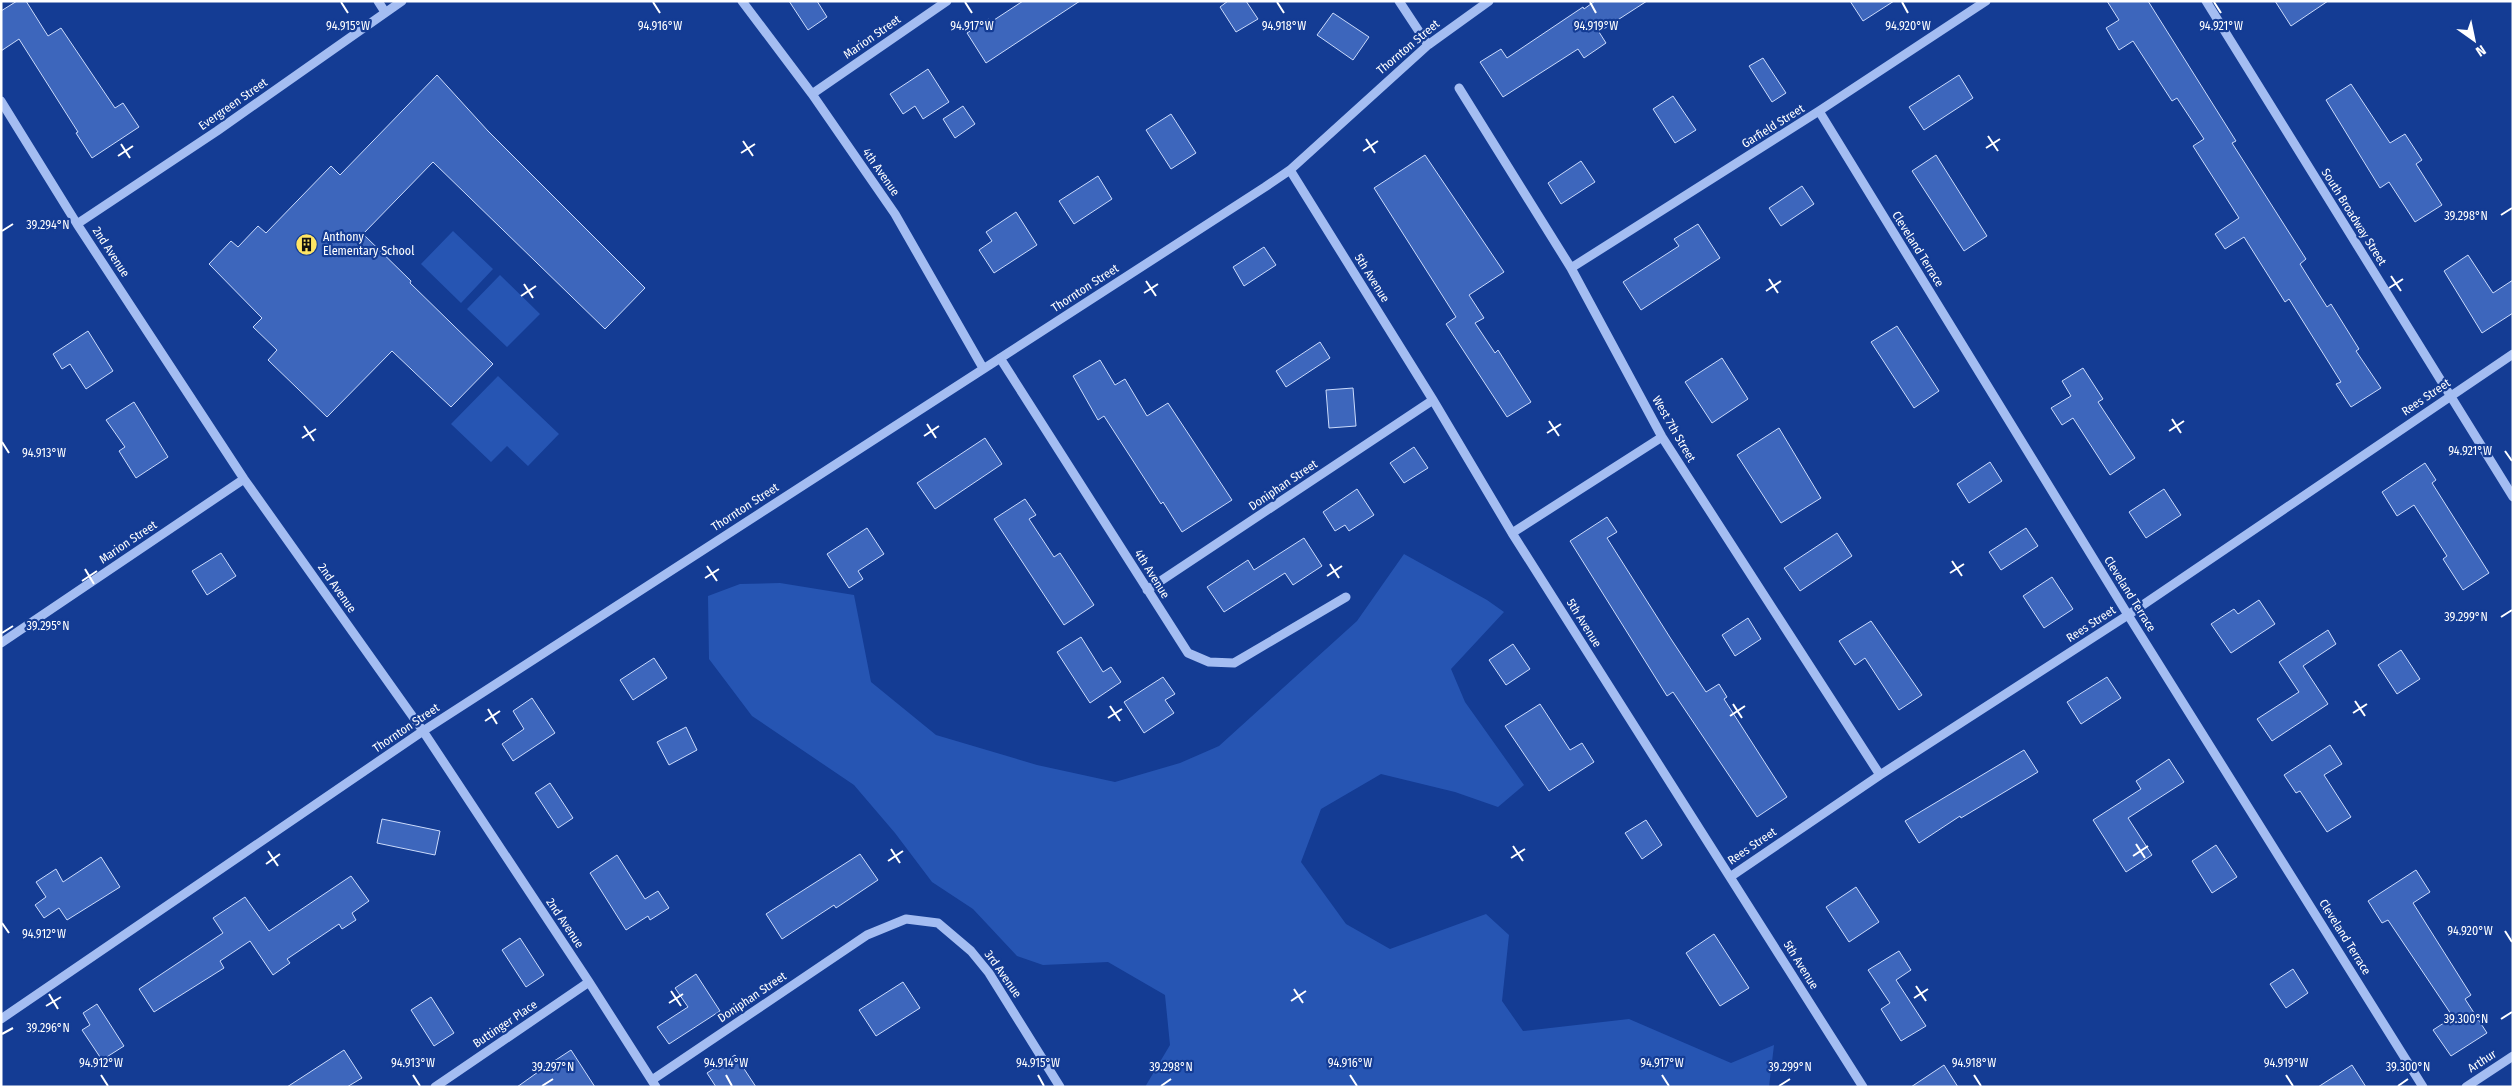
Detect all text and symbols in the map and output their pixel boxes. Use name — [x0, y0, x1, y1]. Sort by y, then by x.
street label: Marion Street — [841, 12, 903, 62]
north arrow — [2449, 15, 2499, 65]
street label: Thornton Street — [1374, 17, 1442, 77]
text: 94.915°W — [326, 19, 370, 33]
text: 94.916°W — [638, 19, 682, 33]
text: 94.917°W — [950, 19, 994, 33]
text: 94.918°W — [1262, 19, 1306, 33]
text: 94.919°W — [1574, 19, 1618, 33]
text: 94.920°W — [1885, 19, 1931, 33]
text: 94.921°W — [2199, 19, 2243, 33]
text: N — [2473, 41, 2489, 60]
street label: Evergreen Street — [196, 75, 270, 133]
street label: Garfield Street — [1739, 101, 1807, 151]
street label: 4th Avenue — [860, 145, 903, 199]
street label: South Broadway Street — [2318, 166, 2390, 268]
street label: Cleveland Terrace — [1889, 209, 1947, 289]
text: 39.298°N — [2444, 209, 2488, 223]
text: 39.294°N — [26, 218, 70, 232]
street label: 2nd Avenue — [90, 224, 132, 280]
place label: Anthony Elementary School — [323, 230, 414, 258]
building icon: Anthony Elementary School — [295, 232, 319, 256]
street label: 5th Avenue — [1352, 251, 1392, 305]
street label: Thornton Street — [1049, 261, 1121, 315]
street label: Rees Street — [2399, 376, 2453, 418]
street label: West 7th Street — [1649, 393, 1699, 465]
text: 94.921°W — [2448, 444, 2492, 458]
text: 94.913°W — [22, 446, 66, 460]
street label: Doniphan Street — [1246, 457, 1320, 513]
street label: Thornton Street — [709, 480, 781, 534]
street label: Marion Street — [96, 518, 160, 566]
street label: 4th Avenue — [1132, 547, 1173, 601]
street label: Cleveland Terrace — [2101, 554, 2159, 634]
street label: 2nd Avenue — [315, 561, 359, 615]
street label: 5th Avenue — [1564, 596, 1604, 650]
street label: Rees Street — [2064, 603, 2118, 645]
text: 39.299°N — [2444, 610, 2488, 624]
text: 39.295°N — [27, 619, 70, 633]
street label: Thornton Street — [370, 701, 442, 755]
street label: Rees Street — [1725, 825, 1779, 867]
street label: 2nd Avenue — [543, 895, 587, 951]
street label: Cleveland Terrace — [2316, 897, 2374, 977]
text: 94.920°W — [2447, 924, 2493, 938]
text: 94.912°W — [22, 927, 66, 941]
street label: 5th Avenue — [1781, 938, 1821, 992]
street label: 3rd Avenue — [982, 948, 1024, 1000]
street label: Doniphan Street — [715, 969, 789, 1025]
street label: Buttinger Place — [470, 997, 540, 1051]
text: 39.300°N — [2444, 1012, 2488, 1026]
text: 39.296°N — [26, 1021, 70, 1035]
street label: Arthur — [2465, 1046, 2500, 1075]
text: 94.912°W — [79, 1056, 123, 1070]
text: 94.913°W — [391, 1056, 435, 1070]
text: 94.914°W — [704, 1056, 748, 1070]
text: 94.915°W — [1016, 1056, 1060, 1070]
text: 94.916°W — [1328, 1056, 1372, 1070]
text: 94.917°W — [1640, 1056, 1684, 1070]
text: 94.918°W — [1952, 1056, 1996, 1070]
text: 94.919°W — [2264, 1056, 2308, 1070]
text: 39.297°N — [532, 1060, 574, 1074]
text: 39.298°N — [1149, 1060, 1193, 1074]
text: 39.299°N — [1768, 1060, 1812, 1074]
text: 39.300°N — [2386, 1060, 2430, 1074]

